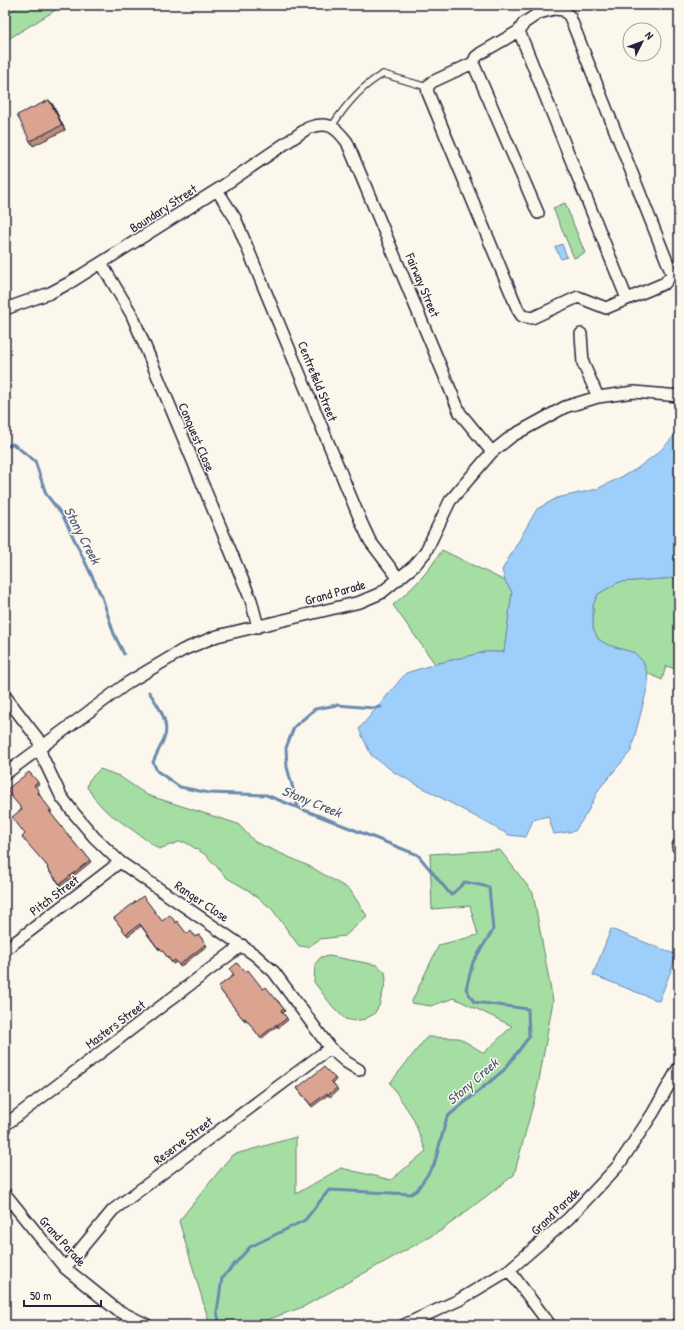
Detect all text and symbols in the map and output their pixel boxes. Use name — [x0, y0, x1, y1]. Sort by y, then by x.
north arrow — [622, 22, 662, 62]
text: N — [642, 28, 657, 42]
street label: Boundary Street — [126, 179, 201, 236]
street label: Fairway Street — [401, 249, 445, 320]
street label: Centrefield Street — [294, 338, 342, 424]
street label: Conquest Close — [174, 400, 220, 474]
water label: Stony Creek — [59, 503, 107, 569]
street label: Grand Parade — [303, 575, 367, 609]
water label: Stony Creek — [279, 781, 346, 823]
street label: Pitch Street — [26, 870, 83, 919]
street label: Ranger Close — [171, 876, 233, 926]
street label: Masters Street — [81, 995, 149, 1052]
water label: Stony Creek — [442, 1053, 503, 1109]
street label: Reserve Street — [150, 1111, 217, 1168]
street label: Grand Parade — [526, 1183, 584, 1239]
street label: Grand Parade — [36, 1212, 90, 1270]
scale bar — [24, 1282, 101, 1308]
text: 50 m — [30, 1287, 51, 1304]

